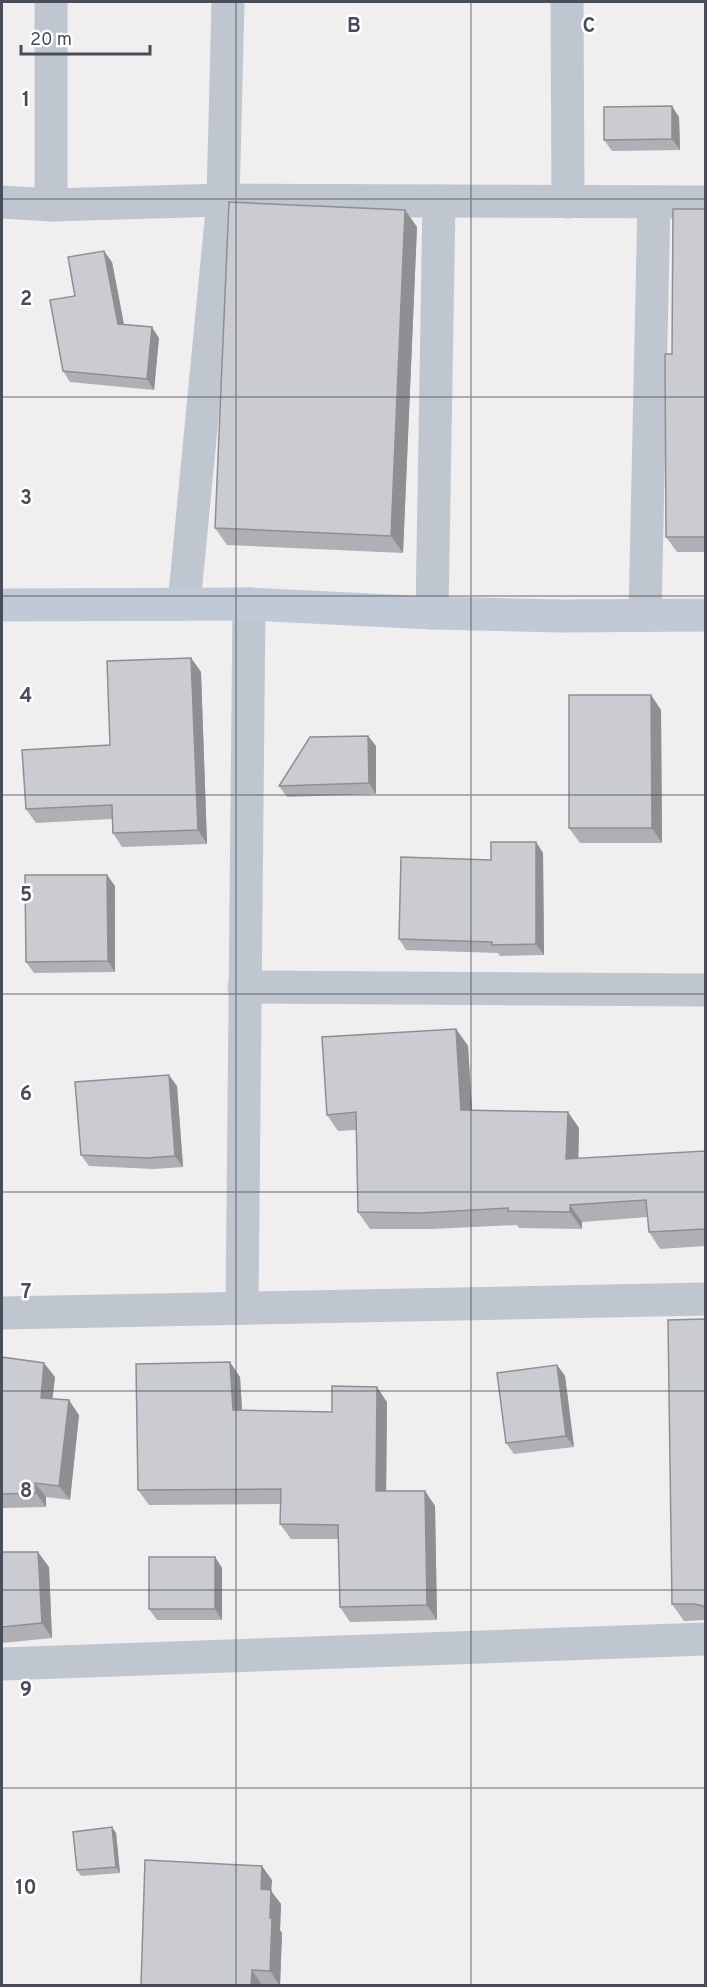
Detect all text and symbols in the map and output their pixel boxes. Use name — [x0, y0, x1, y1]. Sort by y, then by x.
text: B — [347, 14, 361, 40]
text: C — [583, 14, 595, 40]
scale bar — [21, 18, 150, 56]
text: 20 m — [30, 29, 72, 52]
text: 1 — [22, 88, 30, 114]
text: 2 — [20, 287, 32, 313]
text: 3 — [20, 486, 32, 512]
text: 4 — [20, 684, 32, 710]
text: 5 — [20, 883, 32, 909]
text: 6 — [20, 1082, 32, 1108]
text: 7 — [21, 1280, 31, 1306]
text: 8 — [20, 1479, 32, 1505]
text: 9 — [20, 1678, 32, 1704]
text: 10 — [15, 1876, 37, 1902]

